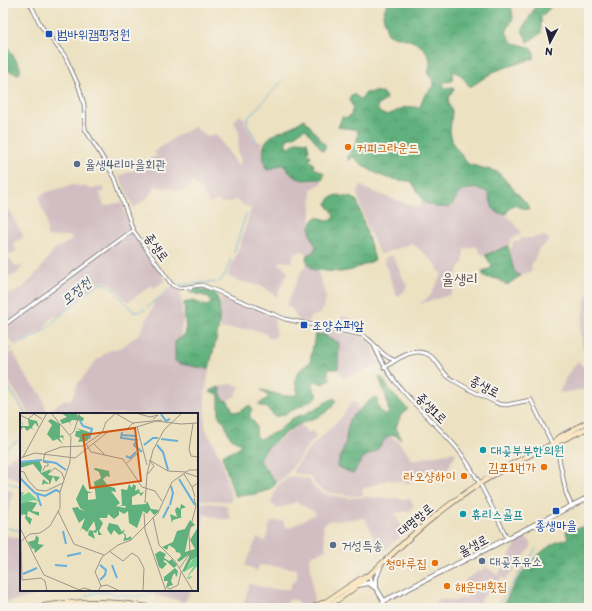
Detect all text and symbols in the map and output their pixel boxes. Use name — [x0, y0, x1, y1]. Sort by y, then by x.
north arrow — [530, 22, 570, 62]
place label: 범바위캠핑정원 — [57, 27, 130, 42]
marker: 범바위캠핑정원 — [44, 29, 54, 39]
text: N — [544, 45, 553, 58]
place label: 커피그라운드 — [356, 140, 419, 155]
marker: 커피그라운드 — [343, 142, 353, 152]
place label: 율생4리마을회관 — [85, 157, 166, 172]
marker: 율생4리마을회관 — [72, 159, 82, 169]
street label: 종생로 — [141, 230, 172, 264]
district label: 율생리 — [442, 270, 478, 288]
water label: 모정천 — [58, 273, 96, 309]
place label: 조양슈퍼앞 — [312, 318, 365, 333]
marker: 조양슈퍼앞 — [299, 320, 309, 330]
street label: 종생로 — [467, 372, 502, 400]
street label: 종생1로 — [413, 390, 450, 427]
inset map — [20, 413, 198, 591]
place label: 대곶부부한의원 — [491, 443, 564, 458]
marker: 대곶부부한의원 — [478, 445, 488, 455]
place label: 김포1번가 — [488, 460, 537, 475]
marker: 김포1번가 — [539, 462, 549, 472]
place label: 라오샹하이 — [404, 469, 456, 484]
marker: 라오샹하이 — [459, 471, 469, 481]
street label: 대명항로 — [394, 500, 436, 539]
marker: 종생마을 — [551, 506, 561, 516]
place label: 휴리스골프 — [471, 507, 523, 522]
marker: 휴리스골프 — [458, 509, 468, 519]
place label: 종생마을 — [535, 518, 577, 533]
street label: 율생로 — [456, 531, 491, 559]
place label: 거성특송 — [341, 538, 383, 553]
marker: 거성특송 — [328, 540, 338, 550]
place label: 대곶주유소 — [490, 554, 542, 569]
place label: 청마루집 — [385, 556, 427, 571]
marker: 대곶주유소 — [477, 556, 487, 566]
marker: 청마루집 — [430, 558, 440, 568]
place label: 해운대횟집 — [455, 579, 507, 594]
marker: 해운대횟집 — [442, 581, 452, 591]

